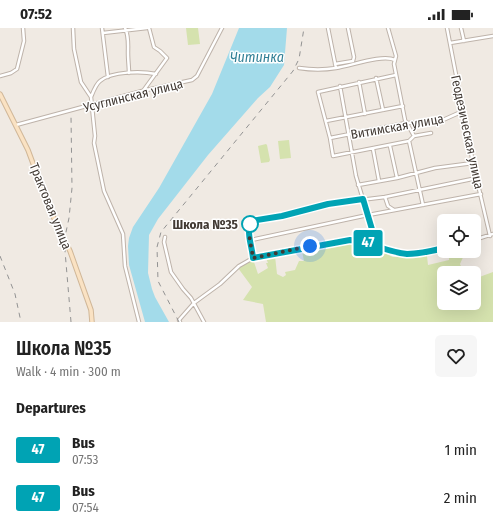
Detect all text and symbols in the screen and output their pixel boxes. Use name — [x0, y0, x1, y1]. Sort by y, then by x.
text: 07:52 — [20, 5, 52, 23]
water label: Читинка — [230, 49, 284, 66]
street label: Геодезическая улица — [448, 74, 487, 190]
street label: Усуглинская улица — [81, 76, 184, 115]
street label: Витимская улица — [349, 111, 445, 142]
street label: Трактовая улица — [26, 161, 75, 252]
map controls — [437, 214, 481, 310]
button: locate — [437, 214, 481, 258]
marker: Школа №35 — [241, 215, 259, 233]
place label: Школа №35 — [172, 217, 238, 232]
line badge: 47 — [350, 230, 386, 256]
text: 47 — [362, 234, 374, 251]
your location — [300, 236, 320, 256]
button: layers — [437, 266, 481, 310]
button: heart — [435, 335, 477, 377]
text: Школа №35 — [16, 337, 111, 360]
text: Walk · 4 min · 300 m — [16, 364, 121, 379]
text: Departures — [16, 399, 86, 417]
text: Bus — [72, 434, 95, 452]
text: 47 — [32, 441, 44, 458]
text: 1 min — [444, 441, 477, 459]
text: 07:53 — [72, 452, 98, 467]
text: Bus — [72, 482, 95, 500]
text: 47 — [32, 489, 44, 506]
text: 2 min — [444, 489, 477, 507]
text: 07:54 — [72, 500, 99, 515]

